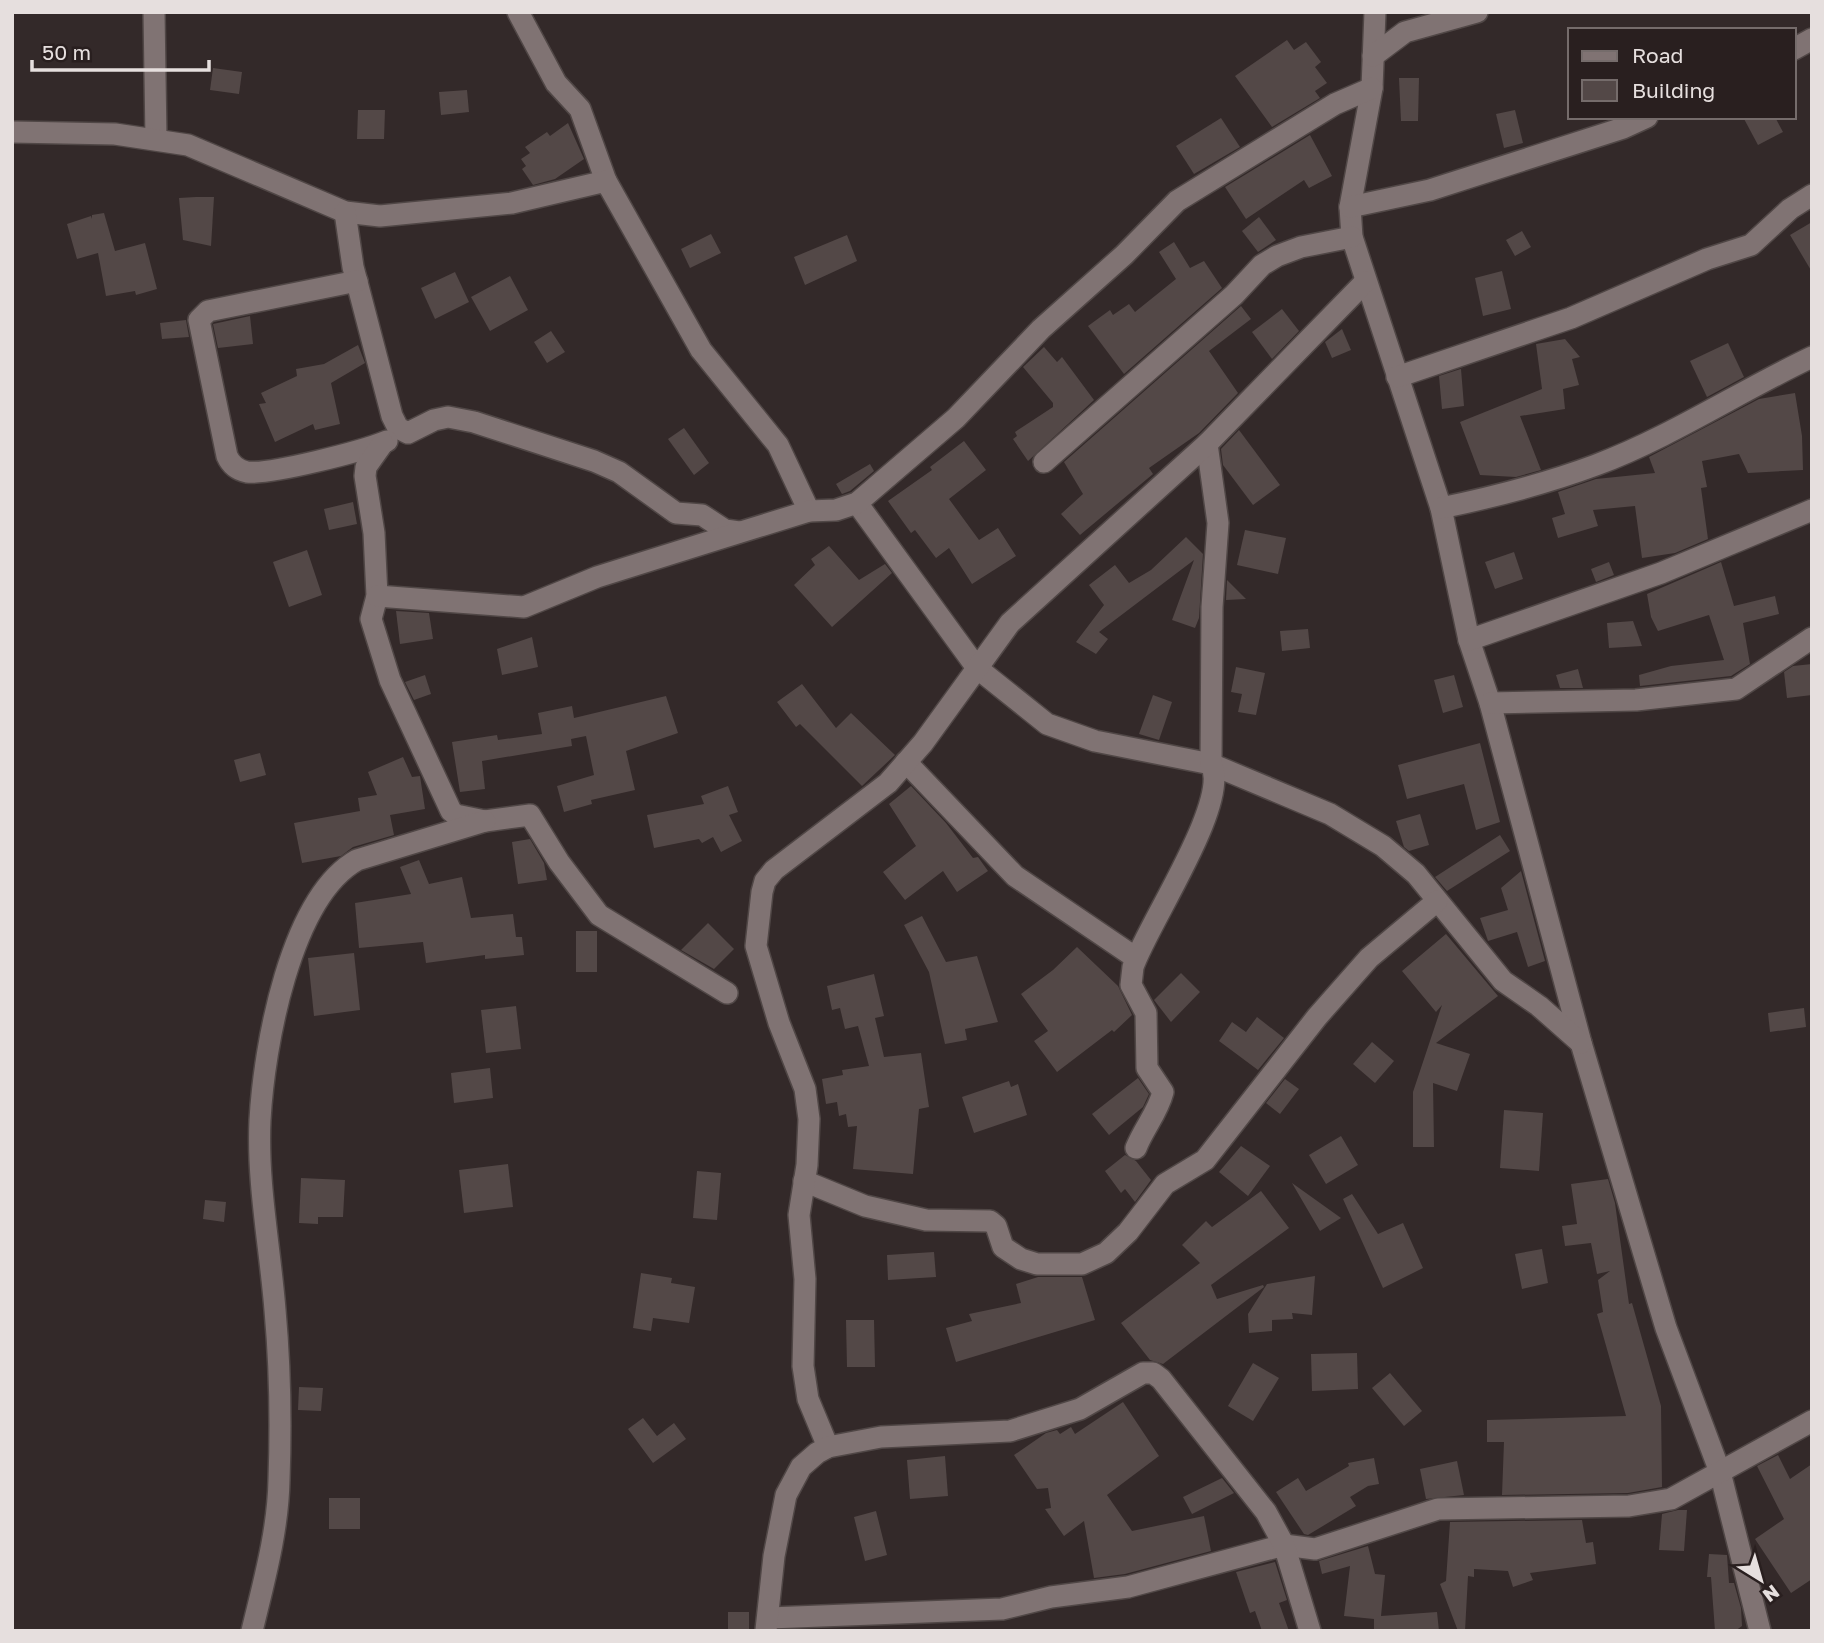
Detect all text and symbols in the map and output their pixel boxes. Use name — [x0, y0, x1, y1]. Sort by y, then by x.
scale bar — [32, 28, 208, 72]
legend — [1568, 28, 1796, 119]
text: 50 m — [42, 39, 91, 65]
text: Road — [1632, 42, 1683, 68]
text: Building — [1632, 77, 1715, 103]
north arrow — [1726, 1545, 1796, 1615]
text: N — [1759, 1580, 1784, 1608]

